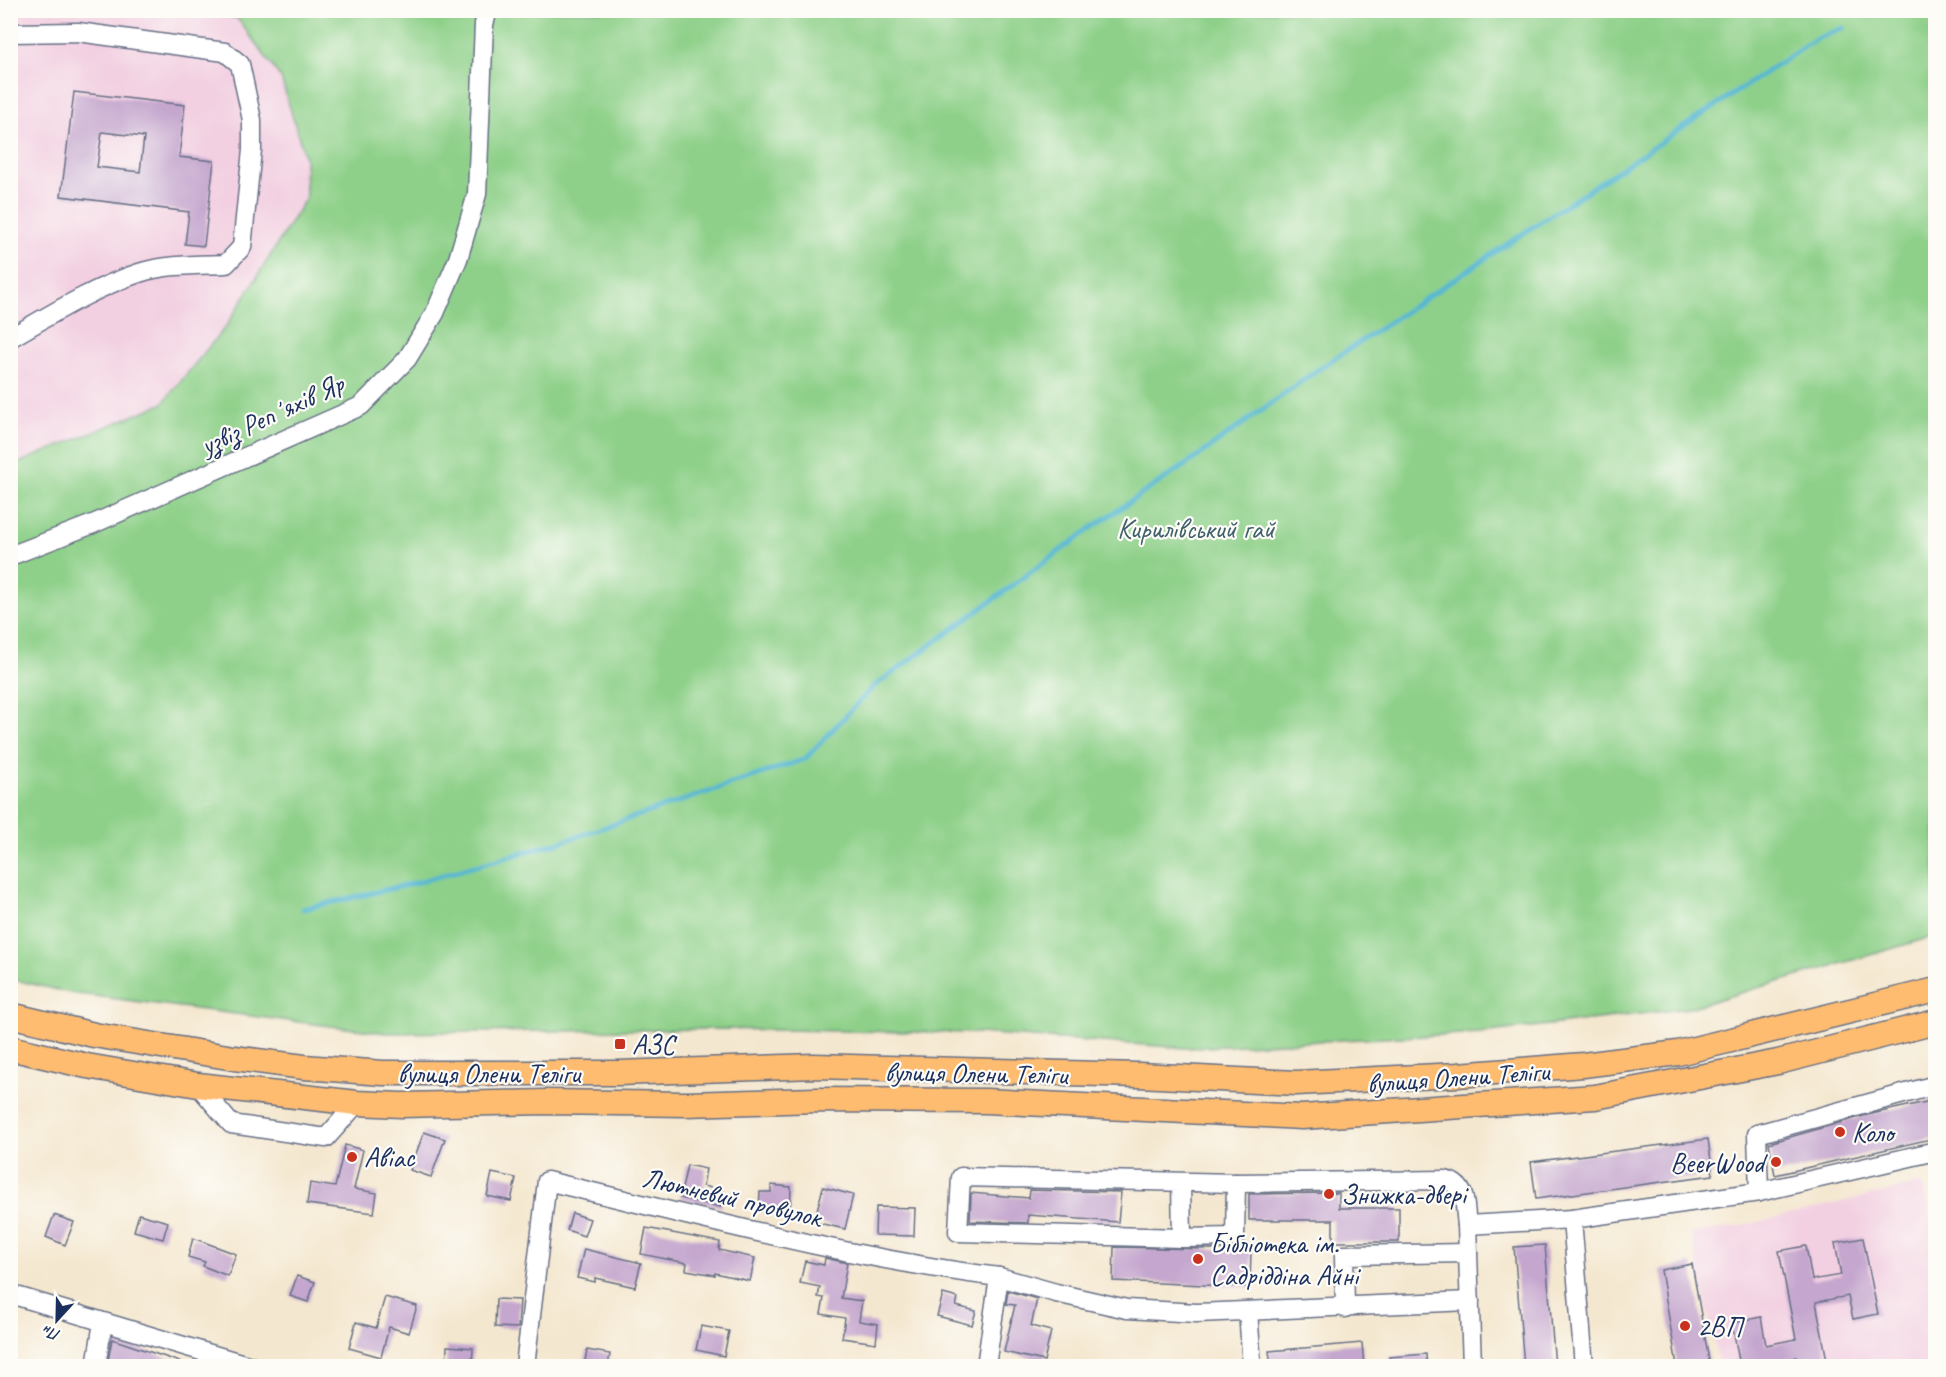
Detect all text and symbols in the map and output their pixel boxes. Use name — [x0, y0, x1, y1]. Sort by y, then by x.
street label: узвіз Репʼяхів Яр — [193, 365, 351, 464]
park label: Кирилівський гай — [1117, 511, 1276, 546]
place label: АЗС — [632, 1027, 678, 1062]
marker: АЗС — [613, 1037, 627, 1051]
street label: вулиця Олени Теліги — [1366, 1053, 1552, 1101]
street label: вулиця Олени Теліги — [884, 1054, 1069, 1092]
street label: вулиця Олени Теліги — [398, 1056, 582, 1091]
place label: Коло — [1852, 1115, 1897, 1150]
marker: Коло — [1833, 1125, 1847, 1139]
place label: Авіас — [364, 1140, 417, 1175]
place label: BeerWood — [1670, 1145, 1768, 1180]
marker: Авіас — [345, 1150, 359, 1164]
marker: BeerWood — [1769, 1155, 1783, 1169]
street label: Лютневий провулок — [639, 1159, 828, 1235]
place label: Знижка-двері — [1341, 1177, 1470, 1212]
marker: Знижка-двері — [1322, 1187, 1336, 1201]
place label: Бібліотека ім. Садріддіна Айні — [1210, 1226, 1362, 1293]
marker: Бібліотека ім. Садріддіна Айні — [1191, 1252, 1205, 1266]
north arrow — [27, 1290, 87, 1350]
place label: 2ВП — [1697, 1309, 1745, 1344]
marker: 2ВП — [1678, 1319, 1692, 1333]
text: Пн — [39, 1320, 63, 1345]

